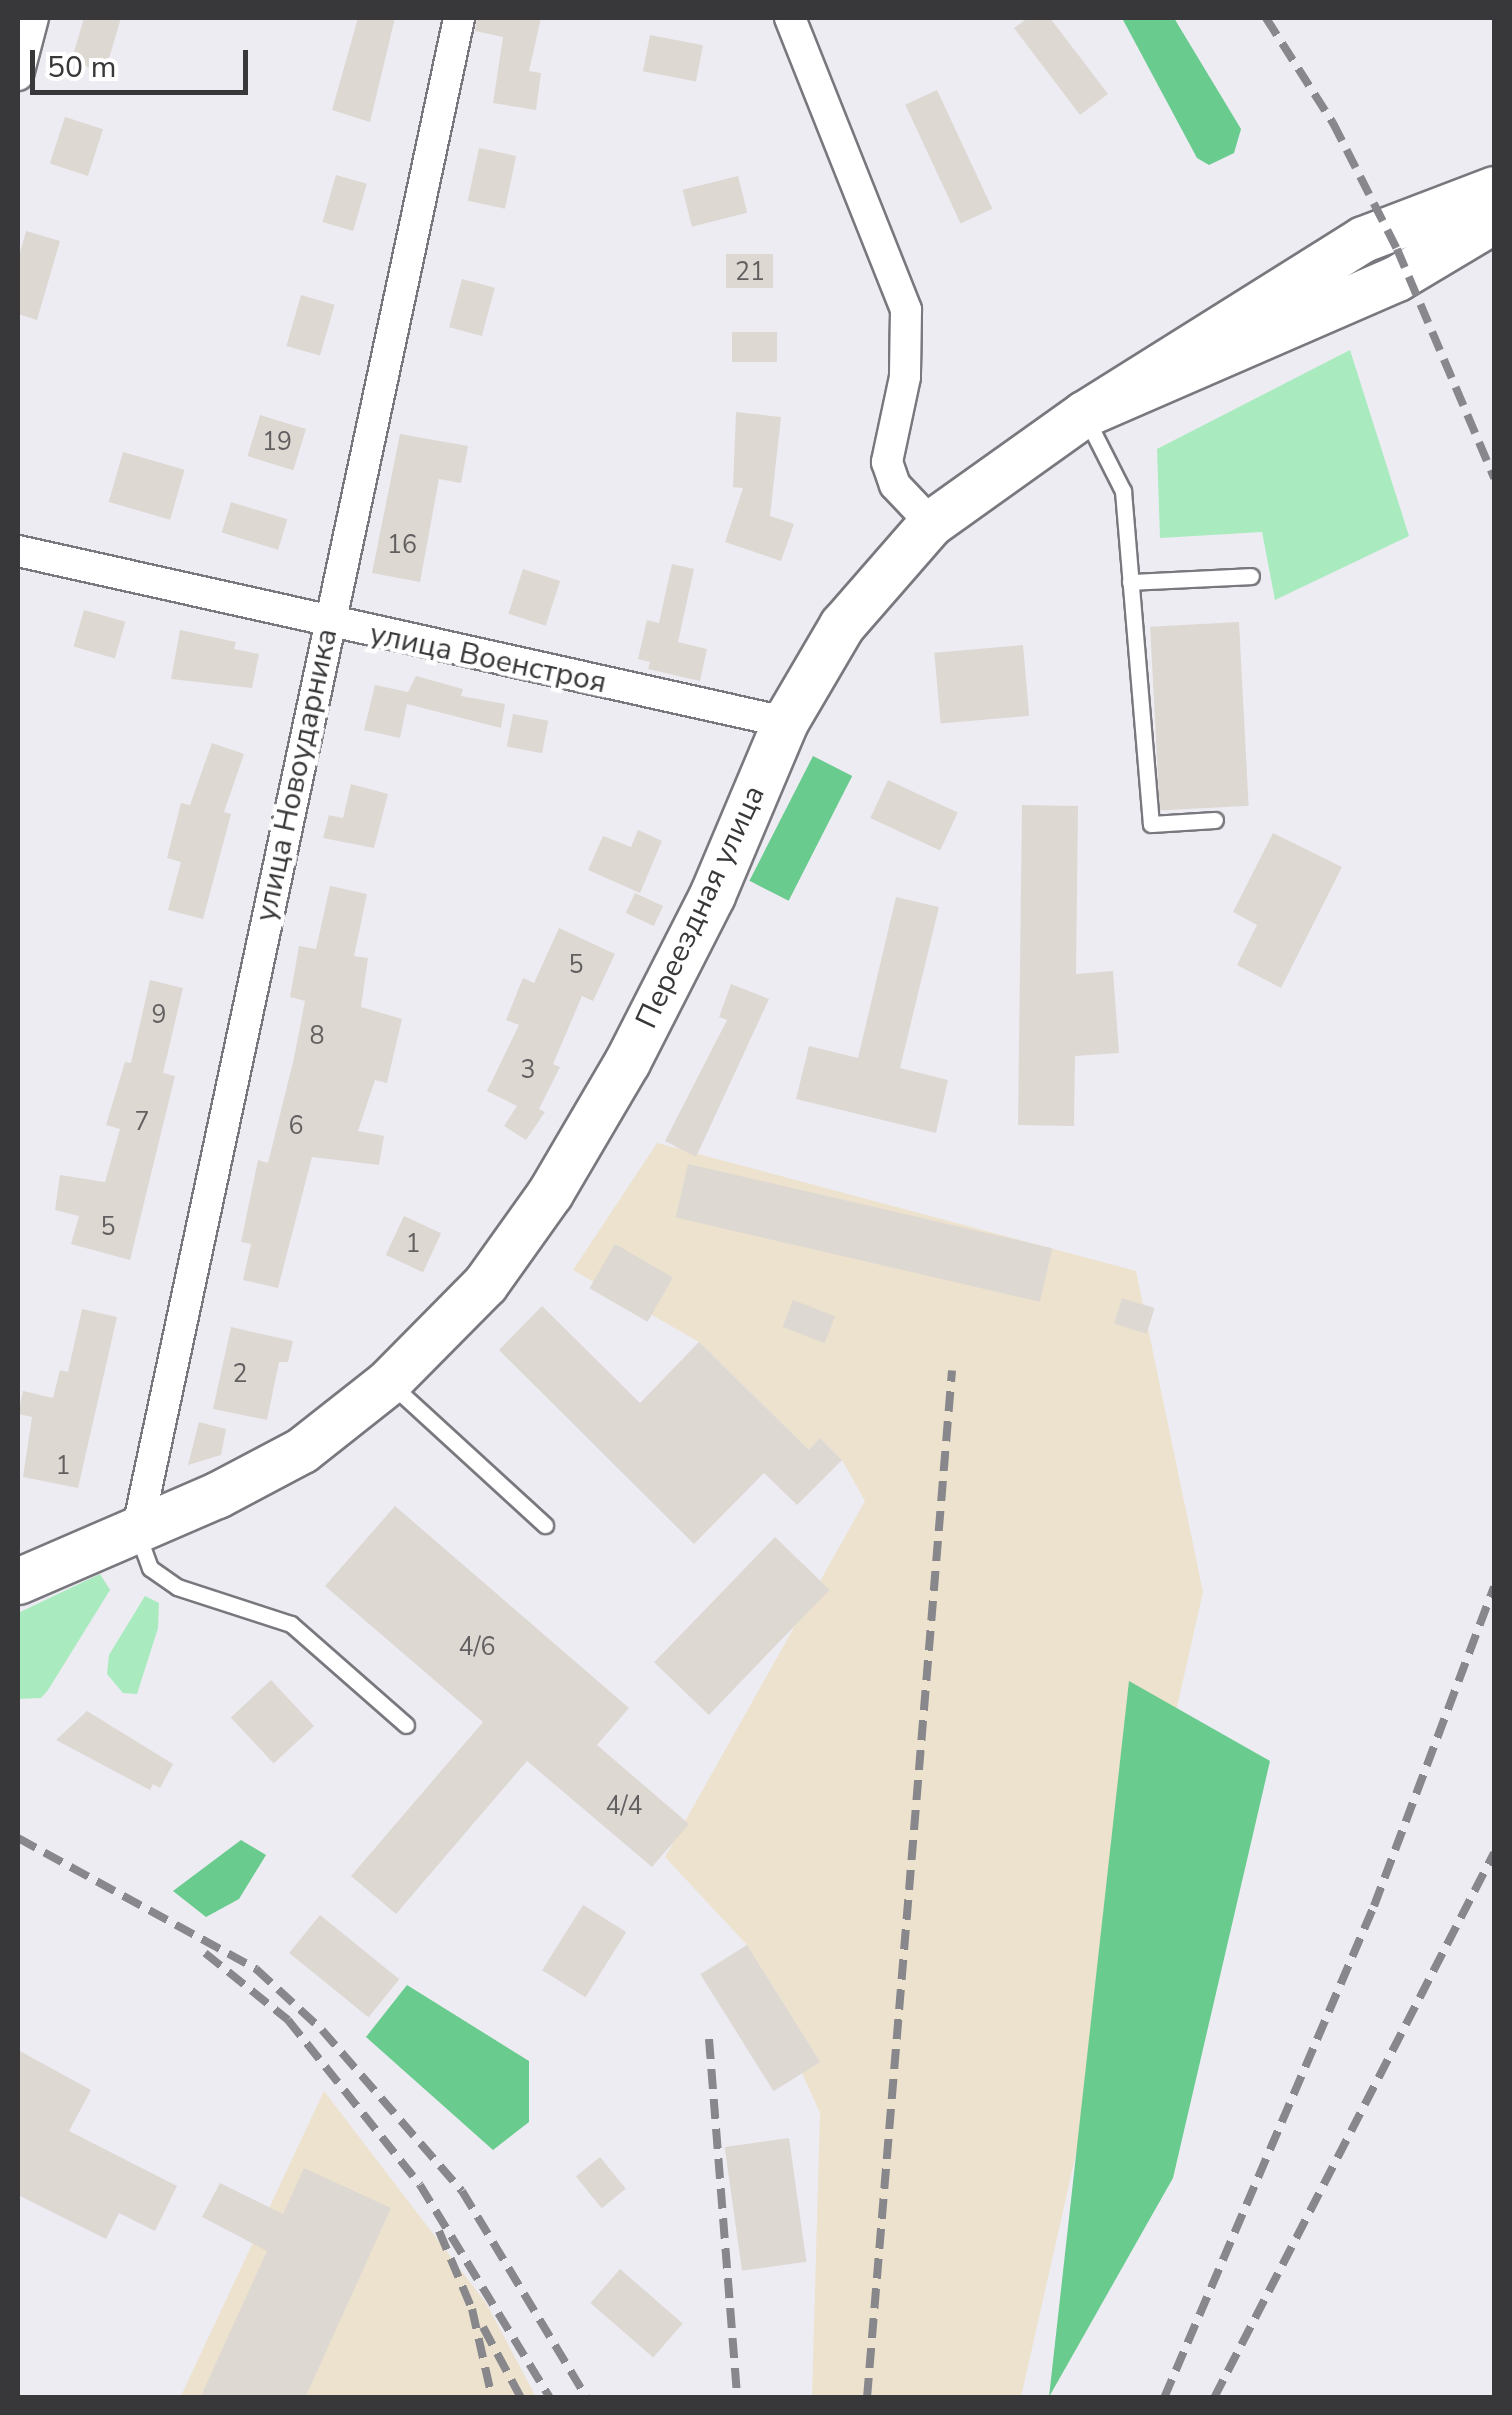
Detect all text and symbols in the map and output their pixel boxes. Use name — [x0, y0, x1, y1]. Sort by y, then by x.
scale bar — [35, 30, 252, 92]
text: 50 m — [47, 47, 116, 88]
house number: 21 — [735, 257, 765, 287]
house number: 19 — [262, 427, 292, 457]
house number: 16 — [387, 530, 417, 560]
street label: улица Военстроя — [366, 616, 610, 702]
street label: улица Новоударника — [248, 625, 346, 925]
street label: Переездная улица — [629, 780, 773, 1034]
house number: 5 — [569, 950, 583, 980]
house number: 9 — [152, 1000, 166, 1030]
house number: 8 — [310, 1021, 324, 1051]
house number: 3 — [521, 1055, 535, 1085]
house number: 7 — [135, 1107, 149, 1137]
house number: 6 — [289, 1111, 303, 1141]
house number: 5 — [101, 1212, 115, 1242]
house number: 1 — [406, 1229, 420, 1259]
house number: 2 — [233, 1359, 247, 1389]
house number: 1 — [56, 1451, 70, 1481]
house number: 4/6 — [458, 1632, 496, 1662]
house number: 4/4 — [605, 1791, 643, 1821]

